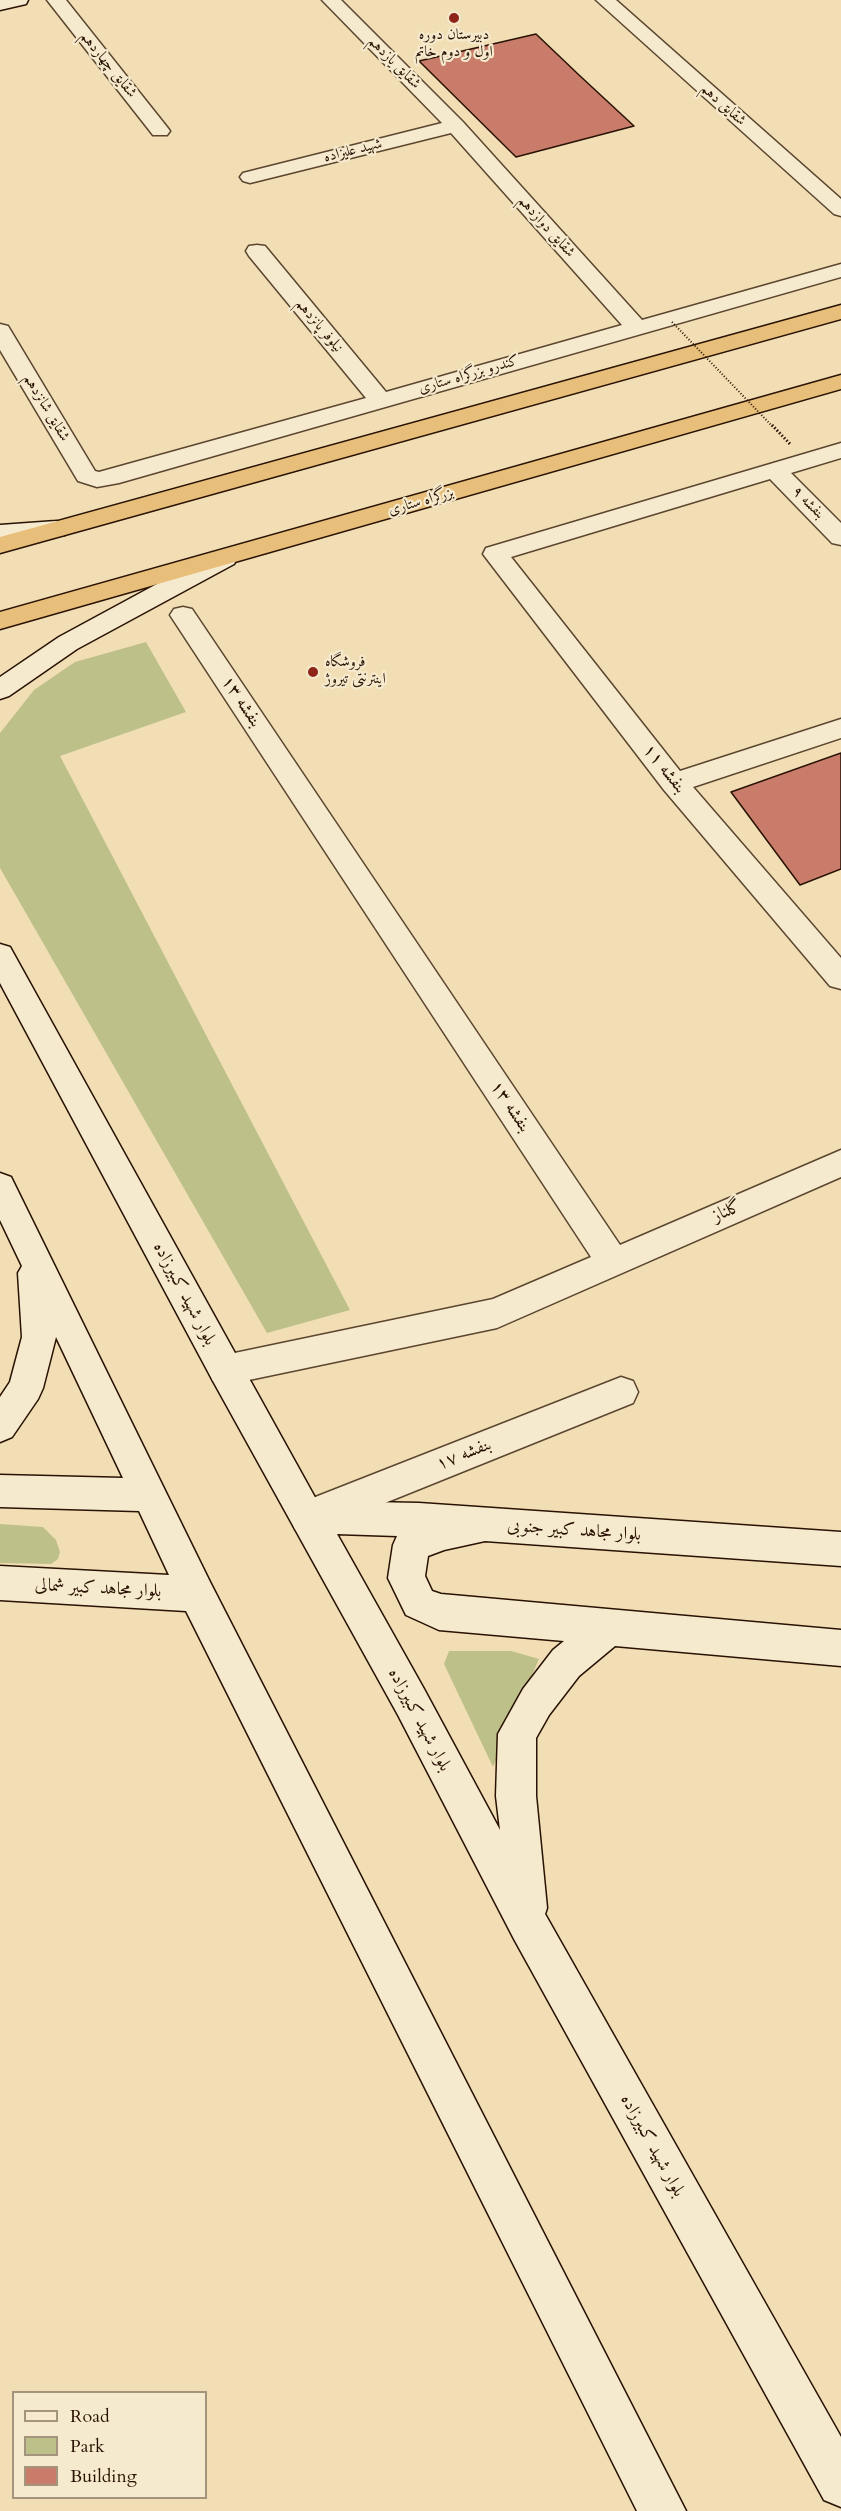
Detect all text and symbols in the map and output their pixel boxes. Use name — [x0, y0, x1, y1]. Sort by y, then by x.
marker: دبیرستان دوره اول و دوم خاتم — [447, 11, 461, 25]
place label: دبیرستان دوره اول و دوم خاتم — [415, 27, 493, 62]
street label: شقایق چهاردهم — [76, 28, 140, 102]
street label: شقایق یازدهم — [364, 33, 424, 93]
street label: شقایق دهم — [697, 80, 749, 130]
street label: شهید علیزاده — [322, 135, 384, 167]
street label: شقایق دوازدهم — [514, 192, 578, 262]
street label: نیلوفر پانزدهم — [291, 295, 347, 357]
street label: کندرو بزرگراه ستاری — [417, 352, 521, 398]
street label: شقایق شانزدهم — [19, 371, 73, 445]
street label: بنفشه ۹ — [788, 483, 828, 523]
street label: بزرگراه ستاری — [386, 484, 456, 520]
place label: فروشگاه اینترنتی تیروژ — [325, 654, 386, 689]
marker: فروشگاه اینترنتی تیروژ — [306, 665, 320, 679]
street label: بنفشه ۱۳ — [216, 672, 266, 732]
street label: بنفشه ۱۱ — [638, 740, 690, 798]
street label: بنفشه ۱۳ — [485, 1077, 535, 1137]
street label: گلناز — [709, 1196, 745, 1228]
street label: بلوار شهید کبیرزاده — [148, 1239, 220, 1349]
street label: بنفشه ۱۷ — [433, 1434, 495, 1476]
street label: بلوار مجاهد کبیر جنوبی — [506, 1516, 642, 1546]
street label: بلوار مجاهد کبیر شمالی — [34, 1575, 162, 1603]
street label: بلوار شهید کبیرزاده — [383, 1665, 455, 1775]
street label: بلوار شهید کبیرزاده — [615, 2091, 689, 2201]
legend — [12, 2391, 207, 2499]
text: Road — [70, 2404, 110, 2429]
text: Park — [70, 2434, 105, 2459]
text: Building — [70, 2464, 137, 2489]

